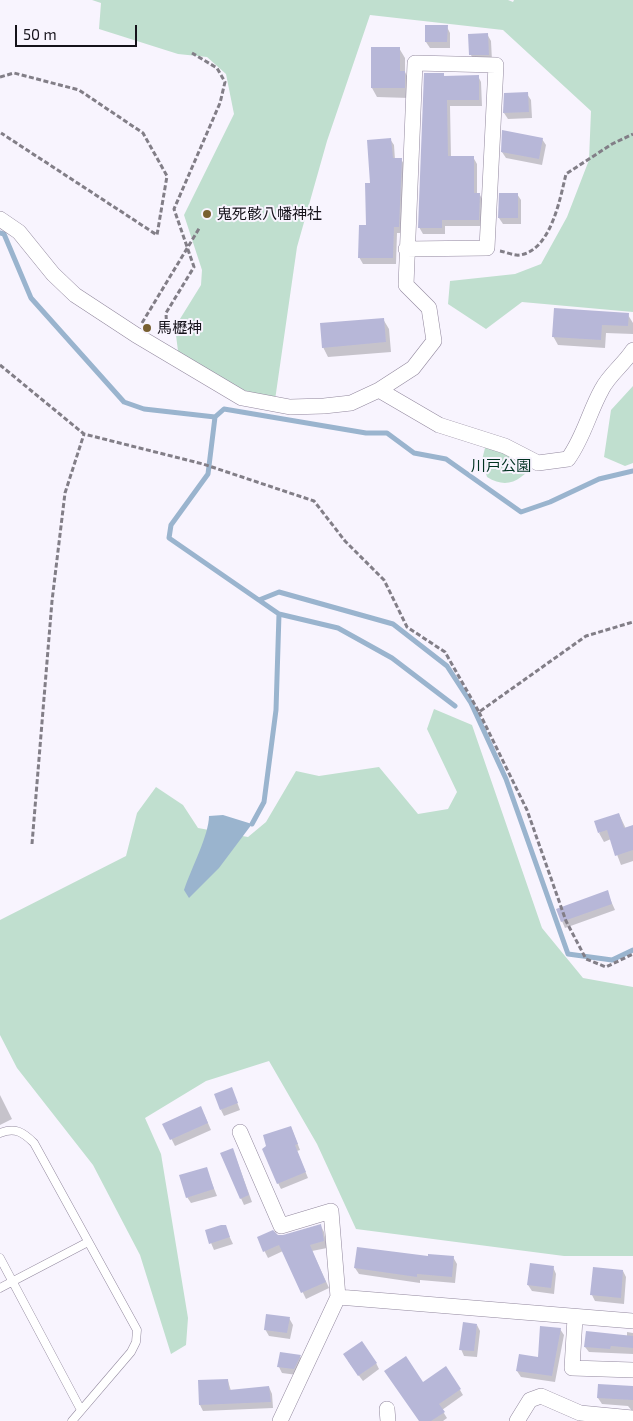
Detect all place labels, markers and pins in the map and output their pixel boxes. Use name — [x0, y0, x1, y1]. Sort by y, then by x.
place label: 鬼死骸八幡神社 — [217, 205, 322, 223]
marker: 鬼死骸八幡神社 — [201, 208, 213, 220]
place label: 馬櫪神 — [157, 319, 202, 337]
marker: 馬櫪神 — [141, 322, 153, 334]

